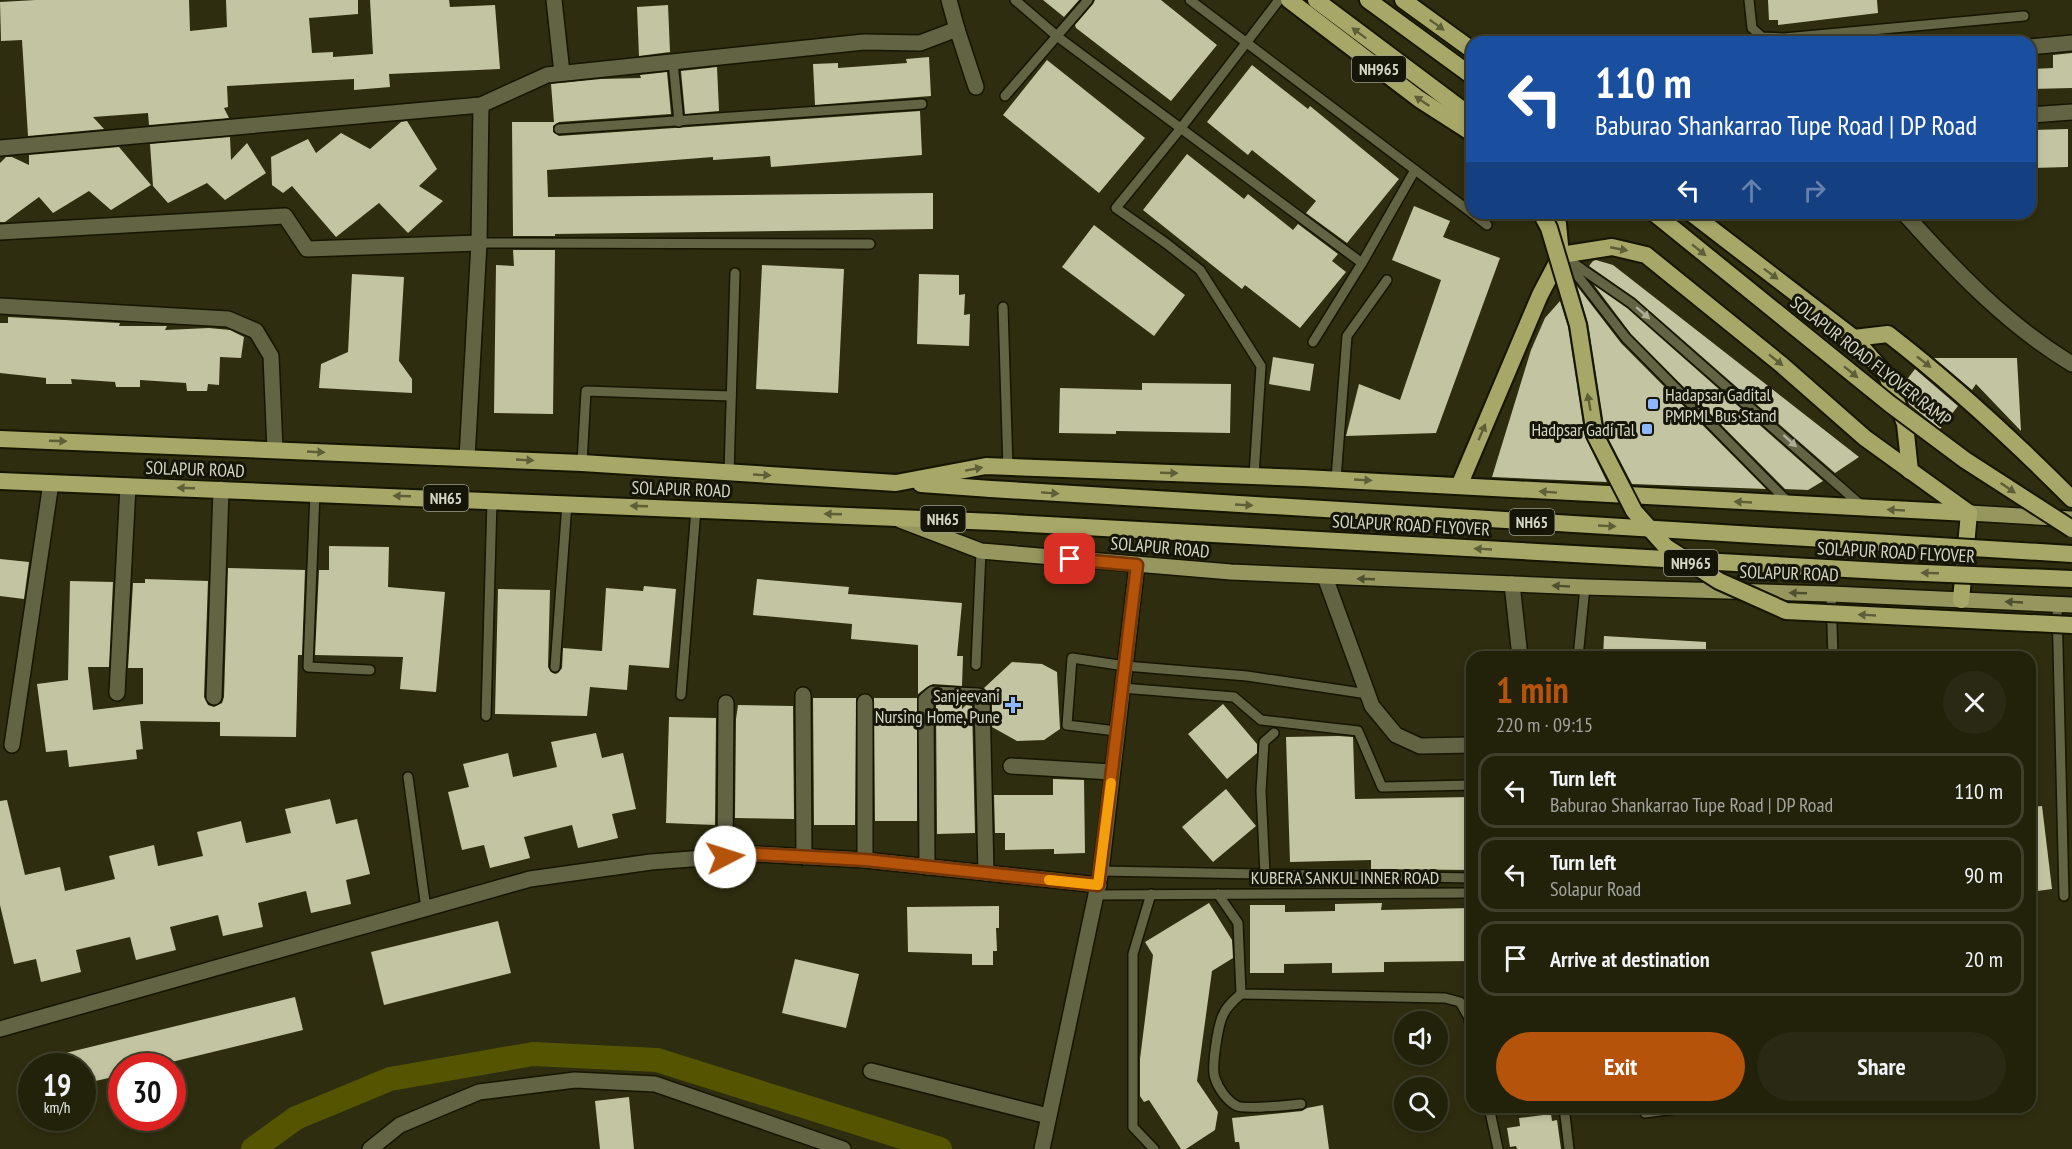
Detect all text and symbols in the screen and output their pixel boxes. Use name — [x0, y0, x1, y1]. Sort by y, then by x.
one-way arrow — [1429, 19, 1445, 31]
one-way arrow — [1352, 27, 1367, 39]
text: 110 m — [1595, 55, 1692, 110]
road number: NH965 — [1352, 56, 1406, 82]
icon: left — [1496, 60, 1574, 138]
one-way arrow — [1415, 95, 1431, 107]
text: Baburao Shankarrao Tupe Road | DP Road — [1595, 108, 1977, 142]
icon: left — [1672, 174, 1705, 207]
icon: ahead — [1735, 174, 1768, 207]
icon: right — [1798, 174, 1831, 207]
one-way arrow — [1691, 243, 1707, 256]
one-way arrow — [1610, 245, 1629, 254]
one-way arrow — [1763, 268, 1779, 280]
street label: SOLAPUR ROAD FLYOVER RAMP — [1786, 291, 1956, 431]
one-way arrow — [1635, 306, 1650, 319]
one-way arrow — [1768, 354, 1784, 367]
one-way arrow — [1916, 355, 1932, 368]
one-way arrow — [1843, 366, 1859, 379]
place label: Hadapsar Gadital PMPML Bus Stand — [1665, 383, 1777, 427]
one-way arrow — [1584, 393, 1593, 412]
marker: Hadapsar Gadital PMPML Bus Stand — [1646, 397, 1660, 411]
place label: Hadpsar Gadi Tal — [1531, 418, 1636, 441]
one-way arrow — [1477, 422, 1487, 440]
marker: Hadpsar Gadi Tal — [1640, 422, 1654, 436]
one-way arrow — [1782, 434, 1797, 448]
one-way arrow — [49, 437, 68, 446]
one-way arrow — [307, 447, 326, 456]
street label: SOLAPUR ROAD — [145, 456, 245, 482]
one-way arrow — [516, 456, 535, 465]
one-way arrow — [965, 464, 984, 473]
one-way arrow — [1159, 469, 1178, 478]
one-way arrow — [752, 470, 771, 480]
street label: SOLAPUR ROAD — [631, 476, 731, 502]
one-way arrow — [1354, 476, 1373, 485]
one-way arrow — [2000, 482, 2016, 493]
one-way arrow — [176, 483, 195, 492]
road number: NH65 — [424, 485, 468, 511]
one-way arrow — [1539, 487, 1558, 496]
one-way arrow — [1040, 488, 1059, 498]
one-way arrow — [392, 492, 411, 501]
one-way arrow — [1734, 498, 1753, 507]
one-way arrow — [1235, 500, 1254, 510]
one-way arrow — [629, 502, 648, 511]
road number: NH65 — [920, 506, 966, 532]
one-way arrow — [1886, 506, 1905, 515]
street label: SOLAPUR ROAD FLYOVER — [1331, 509, 1491, 541]
road number: NH65 — [1510, 509, 1555, 535]
one-way arrow — [824, 510, 843, 519]
one-way arrow — [1597, 522, 1616, 531]
street label: SOLAPUR ROAD — [1110, 531, 1210, 563]
pin — [1044, 533, 1095, 584]
street label: SOLAPUR ROAD FLYOVER — [1816, 536, 1976, 568]
icon: arrive — [1053, 542, 1086, 575]
one-way arrow — [1474, 544, 1493, 554]
road number: NH965 — [1664, 550, 1718, 576]
street label: SOLAPUR ROAD — [1739, 560, 1839, 586]
one-way arrow — [1920, 569, 1939, 578]
one-way arrow — [1357, 574, 1376, 583]
one-way arrow — [1551, 581, 1570, 590]
one-way arrow — [1788, 588, 1807, 598]
one-way arrow — [2004, 598, 2023, 607]
one-way arrow — [1857, 610, 1876, 619]
text: 1 min — [1496, 666, 1569, 713]
button: close — [1943, 671, 2006, 734]
place label: Sanjeevani Nursing Home, Pune — [875, 684, 1000, 728]
marker: Sanjeevani Nursing Home, Pune — [1004, 696, 1022, 714]
text: 220 m · 09:15 — [1496, 712, 1593, 738]
text: Turn left — [1550, 764, 1616, 792]
icon: left — [1499, 774, 1532, 807]
text: 110 m — [1954, 777, 2003, 805]
text: Baburao Shankarrao Tupe Road | DP Road — [1550, 792, 1833, 818]
position arrow — [693, 825, 757, 889]
text: Turn left — [1550, 848, 1616, 876]
icon: left — [1499, 858, 1532, 891]
text: 90 m — [1964, 861, 2003, 889]
street label: KUBERA SANKUL INNER ROAD — [1251, 866, 1439, 889]
text: Solapur Road — [1550, 876, 1641, 902]
icon: arrive — [1499, 942, 1532, 975]
text: Arrive at destination — [1550, 945, 1710, 973]
text: 20 m — [1964, 945, 2003, 973]
map controls — [1394, 1011, 1448, 1131]
button: sound — [1394, 1011, 1448, 1065]
button: Exit — [1496, 1032, 1745, 1101]
button: Share — [1757, 1032, 2006, 1101]
speed limit sign: 30 — [108, 1053, 186, 1131]
text: 19 — [43, 1065, 71, 1104]
button: search — [1394, 1077, 1448, 1131]
text: km/h — [44, 1098, 70, 1117]

